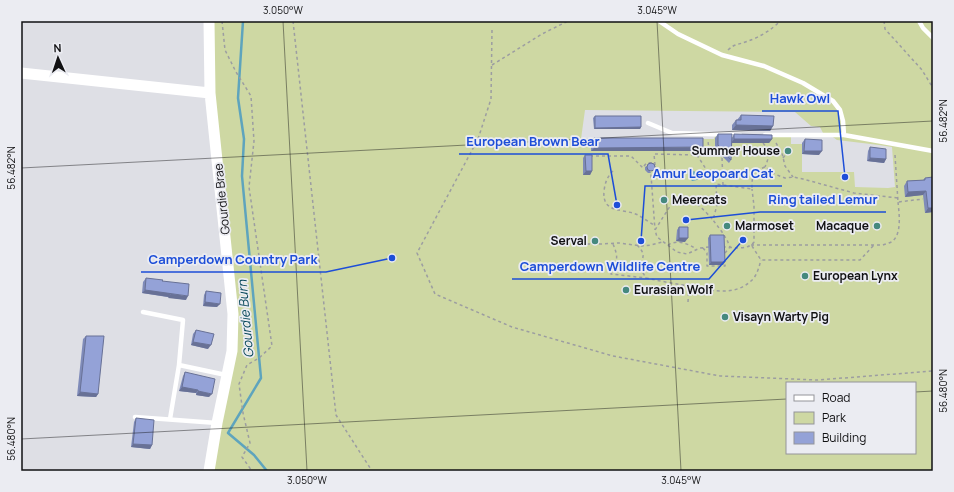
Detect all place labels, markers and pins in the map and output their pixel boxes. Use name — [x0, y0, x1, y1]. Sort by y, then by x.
callout: Hawk Owl — [762, 86, 838, 111]
callout: European Brown Bear — [459, 129, 608, 154]
place label: Summer House — [691, 142, 780, 159]
marker: Summer House — [783, 146, 793, 156]
callout: Amur Leopoard Cat — [645, 161, 782, 186]
callout: Ring tailed Lemur — [760, 187, 886, 212]
place label: Meercats — [672, 191, 727, 208]
marker: Meercats — [659, 195, 669, 205]
place label: Marmoset — [735, 217, 794, 234]
place label: Macaque — [816, 217, 869, 234]
marker: Marmoset — [722, 221, 732, 231]
marker: Macaque — [872, 221, 882, 231]
place label: Serval — [551, 232, 587, 249]
marker: Serval — [590, 236, 600, 246]
callout: Camperdown Country Park — [141, 247, 326, 272]
callout: Camperdown Wildlife Centre — [512, 254, 709, 279]
place label: European Lynx — [813, 267, 898, 284]
marker: European Lynx — [800, 271, 810, 281]
place label: Eurasian Wolf — [634, 281, 714, 298]
marker: Eurasian Wolf — [621, 285, 631, 295]
place label: Visayn Warty Pig — [733, 308, 829, 325]
marker: Visayn Warty Pig — [720, 312, 730, 322]

